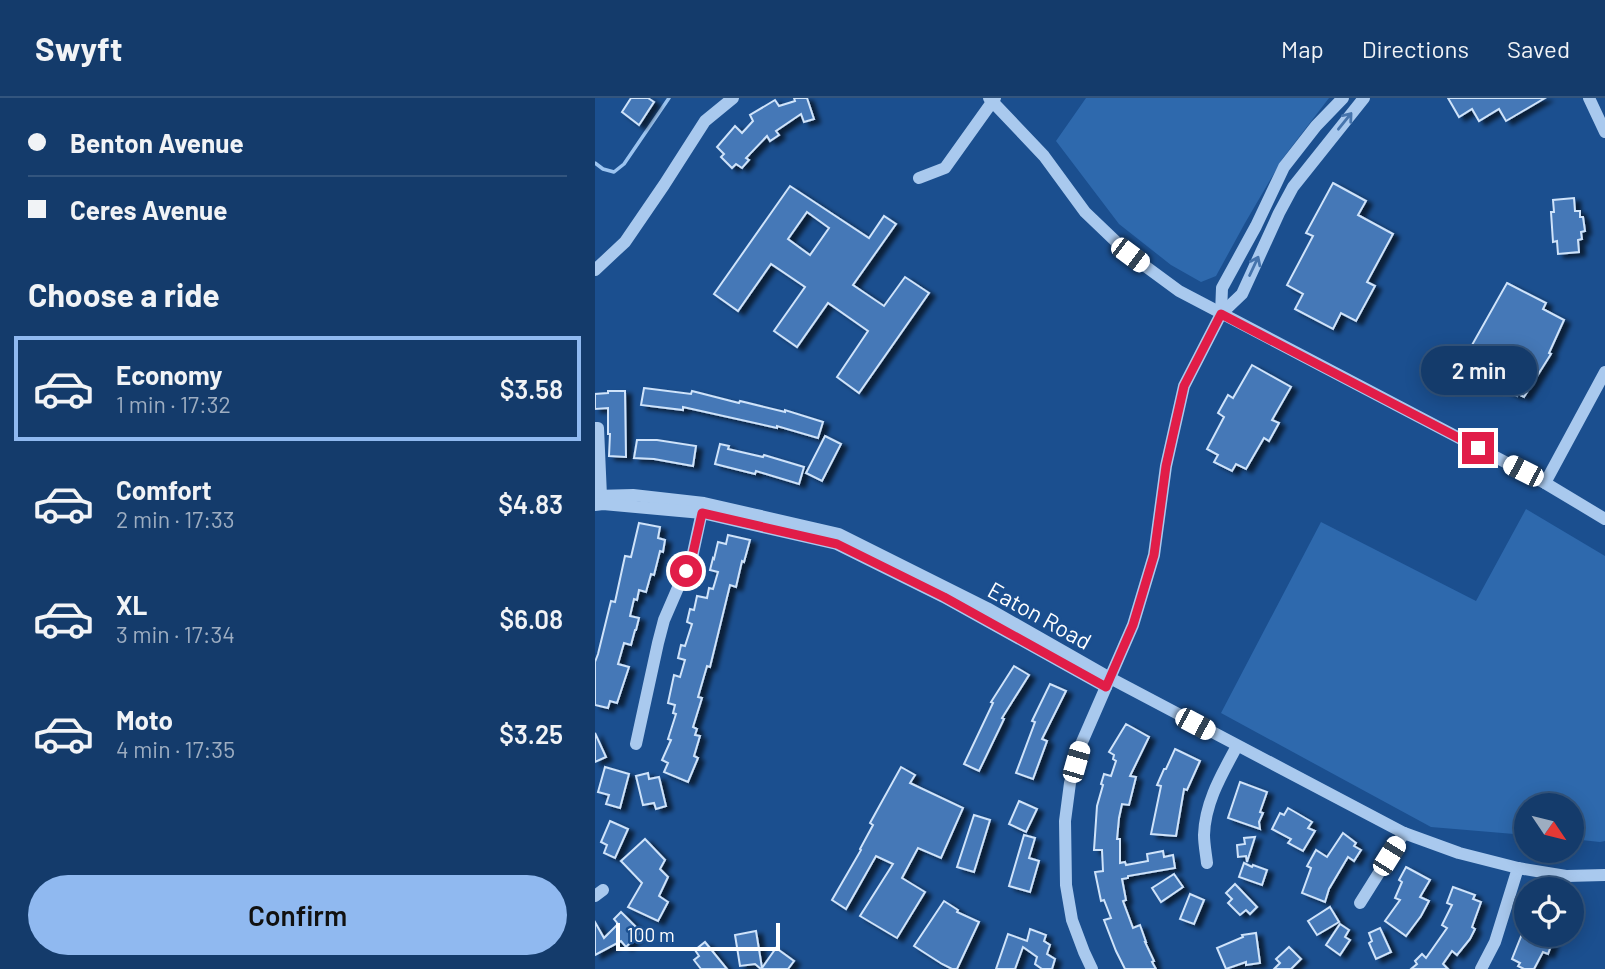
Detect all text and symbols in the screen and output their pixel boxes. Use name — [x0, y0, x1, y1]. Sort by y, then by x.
text: Swyft — [35, 28, 122, 68]
text: Map — [1281, 34, 1324, 63]
text: Directions — [1362, 34, 1469, 63]
text: Saved — [1507, 34, 1570, 63]
one-way arrow — [1337, 112, 1352, 131]
text: Benton Avenue — [70, 127, 244, 158]
text: Ceres Avenue — [70, 194, 227, 225]
car — [1107, 234, 1154, 276]
one-way arrow — [1248, 256, 1261, 277]
text: Choose a ride — [28, 275, 220, 313]
callout: 2 min — [1420, 346, 1536, 396]
text: 2 min — [1452, 356, 1506, 384]
icon: car — [32, 357, 95, 420]
text: Economy — [116, 359, 222, 390]
text: $3.58 — [500, 373, 563, 404]
text: 1 min · 17:32 — [116, 390, 231, 418]
route end — [1462, 432, 1494, 464]
car — [1500, 452, 1547, 490]
icon: car — [32, 472, 95, 535]
text: Comfort — [116, 474, 212, 505]
text: $4.83 — [498, 488, 563, 519]
text: 2 min · 17:33 — [116, 505, 235, 533]
route start — [670, 555, 702, 587]
street label: Eaton Road — [983, 575, 1097, 655]
icon: car — [32, 587, 95, 650]
text: XL — [116, 589, 147, 620]
text: $6.08 — [500, 603, 563, 634]
text: 3 min · 17:34 — [116, 620, 235, 648]
icon: car — [32, 702, 95, 765]
text: Moto — [116, 704, 173, 735]
car — [1172, 705, 1219, 743]
text: $3.25 — [499, 718, 563, 749]
text: 4 min · 17:35 — [116, 735, 235, 763]
car — [1061, 739, 1092, 785]
north arrow — [1514, 793, 1584, 863]
map controls — [1514, 793, 1584, 947]
car — [1369, 833, 1410, 879]
button: Confirm — [28, 875, 567, 955]
button: locate — [1514, 877, 1584, 947]
scale bar — [616, 920, 781, 952]
text: 100 m — [627, 923, 675, 946]

